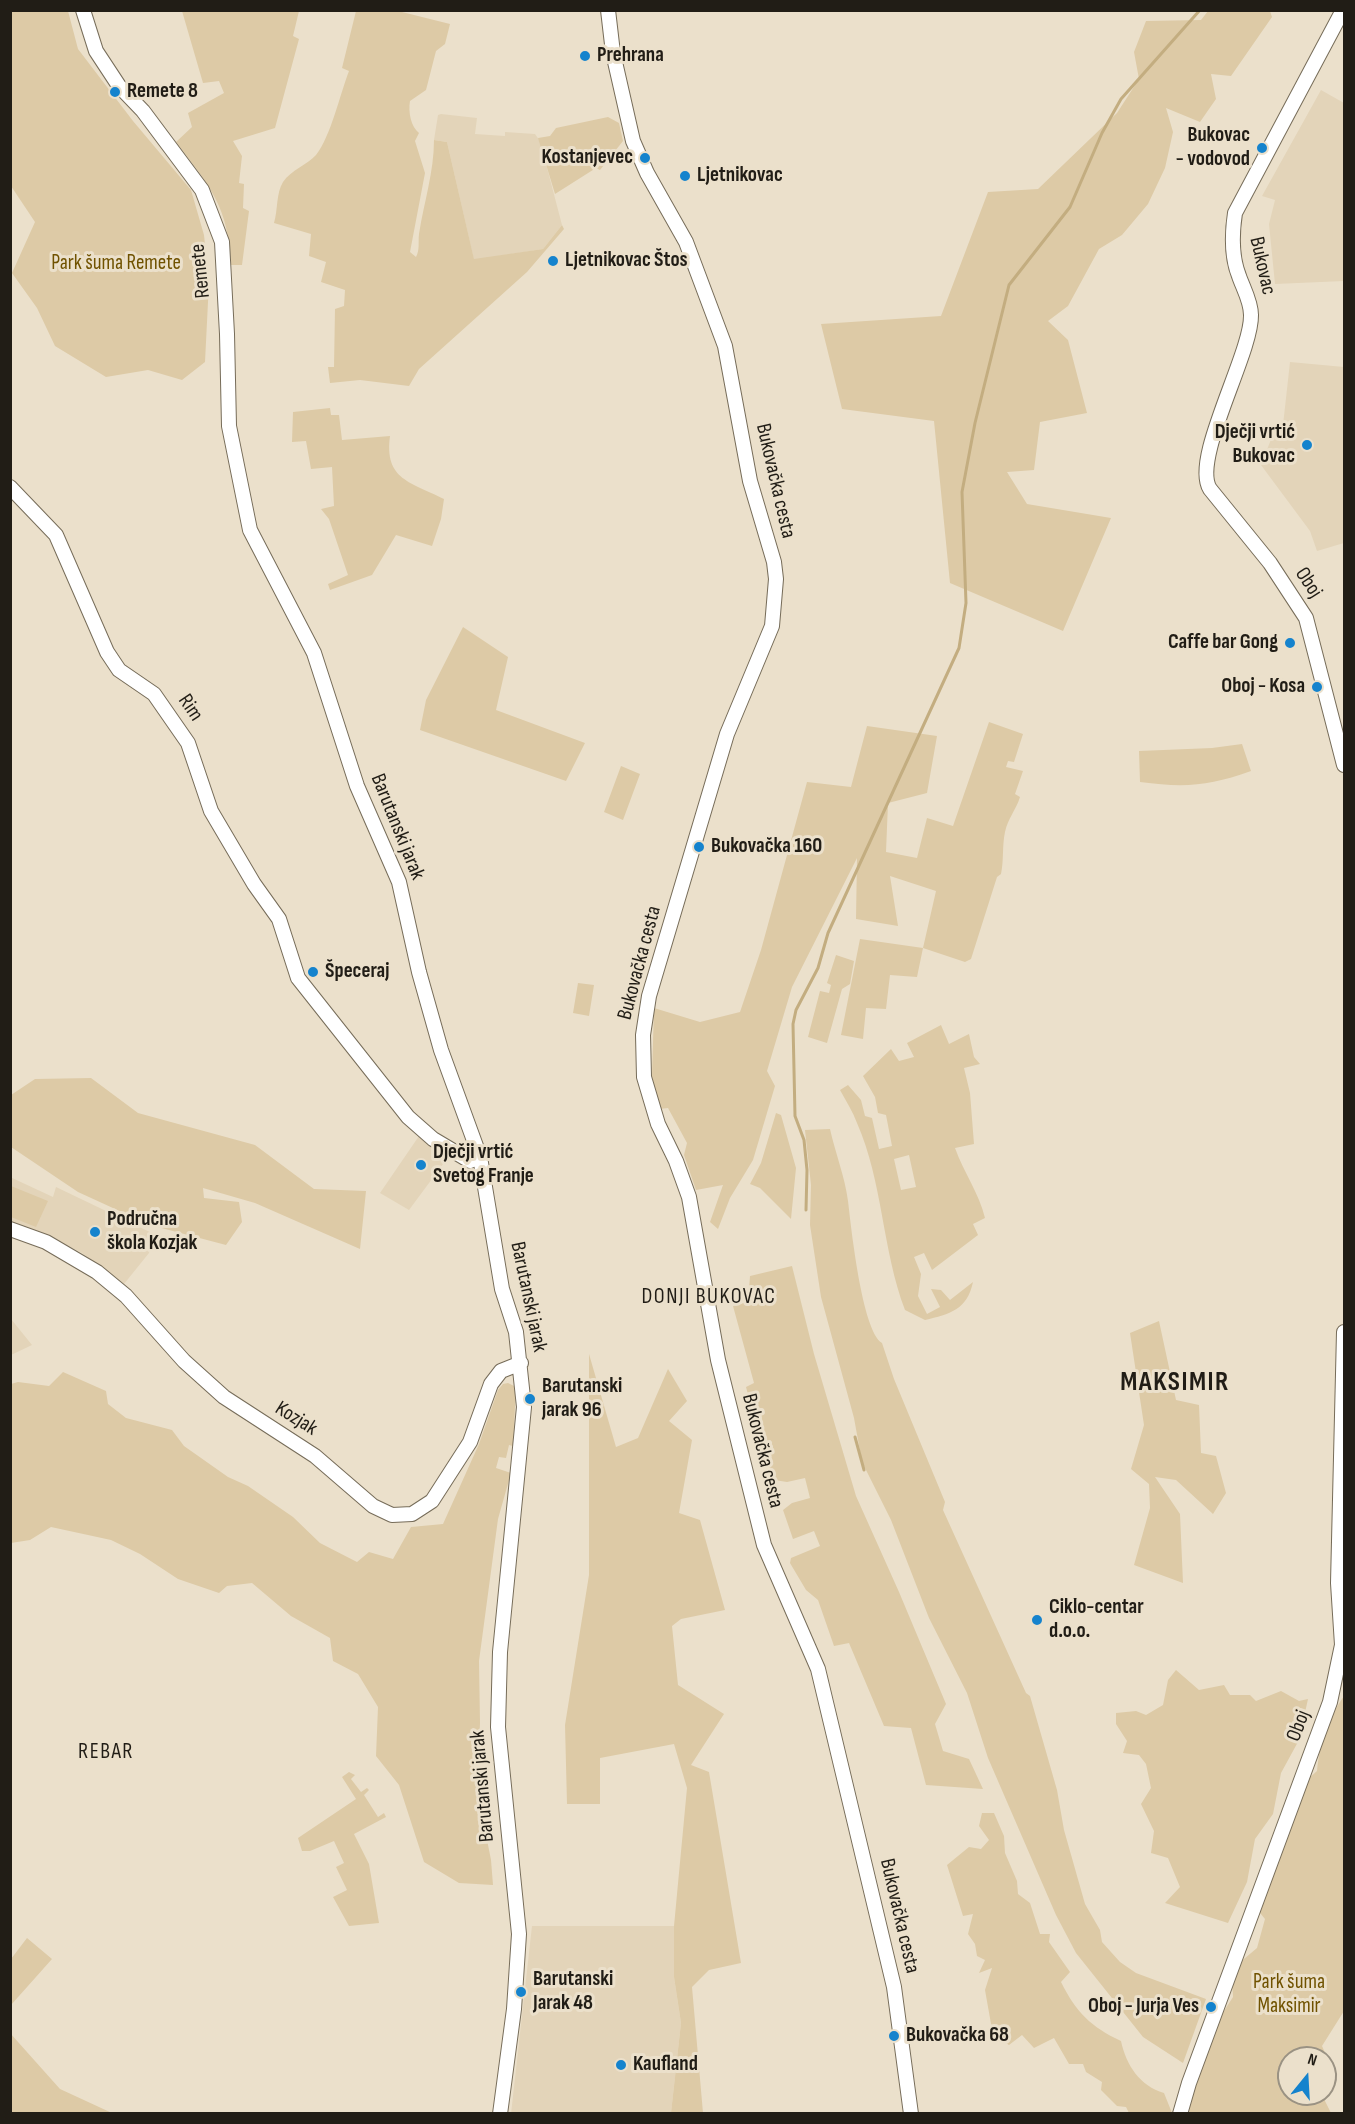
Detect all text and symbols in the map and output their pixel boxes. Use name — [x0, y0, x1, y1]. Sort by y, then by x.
place label: Prehrana — [597, 43, 664, 69]
marker: Prehrana — [578, 49, 592, 63]
place label: Remete 8 — [127, 79, 198, 105]
marker: Remete 8 — [108, 85, 122, 99]
place label: Bukovac - vodovod — [1176, 123, 1250, 173]
marker: Bukovac - vodovod — [1255, 141, 1269, 155]
place label: Kostanjevec — [542, 145, 633, 171]
marker: Kostanjevec — [638, 151, 652, 165]
place label: Ljetnikovac — [697, 163, 783, 189]
marker: Ljetnikovac — [678, 169, 692, 183]
street label: Bukovac — [1243, 235, 1281, 297]
street label: Remete — [186, 243, 216, 299]
place label: Ljetnikovac Štos — [565, 248, 688, 274]
park label: Park šuma Remete — [51, 251, 181, 277]
marker: Ljetnikovac Štos — [546, 254, 560, 268]
place label: Dječji vrtić Bukovac — [1215, 420, 1295, 470]
street label: Bukovačka cesta — [750, 421, 800, 541]
marker: Dječji vrtić Bukovac — [1300, 438, 1314, 452]
street label: Oboj — [1289, 563, 1327, 603]
place label: Caffe bar Gong — [1168, 630, 1278, 656]
marker: Caffe bar Gong — [1283, 636, 1297, 650]
place label: Oboj - Kosa — [1221, 674, 1305, 700]
marker: Oboj - Kosa — [1310, 680, 1324, 694]
street label: Rim — [172, 690, 208, 726]
street label: Barutanski jarak — [364, 770, 430, 884]
place label: Bukovačka 160 — [711, 834, 822, 860]
marker: Bukovačka 160 — [692, 840, 706, 854]
street label: Bukovačka cesta — [613, 903, 667, 1023]
place label: Špeceraj — [325, 959, 389, 985]
marker: Špeceraj — [306, 965, 320, 979]
place label: Dječji vrtić Svetog Franje — [433, 1140, 534, 1190]
marker: Dječji vrtić Svetog Franje — [414, 1158, 428, 1172]
place label: Područna škola Kozjak — [107, 1207, 197, 1257]
marker: Područna škola Kozjak — [88, 1225, 102, 1239]
street label: Barutanski jarak — [504, 1240, 552, 1354]
district label: DONJI BUKOVAC — [642, 1284, 776, 1310]
district label: MAKSIMIR — [1120, 1367, 1230, 1399]
place label: Barutanski jarak 96 — [542, 1374, 622, 1424]
street label: Bukovačka cesta — [736, 1391, 788, 1511]
marker: Barutanski jarak 96 — [523, 1392, 537, 1406]
street label: Kozjak — [270, 1396, 322, 1442]
place label: Ciklo-centar d.o.o. — [1049, 1595, 1144, 1645]
marker: Ciklo-centar d.o.o. — [1030, 1613, 1044, 1627]
street label: Oboj — [1282, 1707, 1316, 1745]
street label: Barutanski jarak — [466, 1729, 500, 1843]
district label: REBAR — [78, 1739, 134, 1765]
street label: Bukovačka cesta — [874, 1856, 924, 1976]
place label: Barutanski Jarak 48 — [533, 1967, 613, 2017]
park label: Park šuma Maksimir — [1253, 1970, 1325, 2020]
marker: Barutanski Jarak 48 — [514, 1985, 528, 1999]
place label: Oboj - Jurja Ves — [1088, 1994, 1199, 2020]
marker: Oboj - Jurja Ves — [1204, 2000, 1218, 2014]
place label: Bukovačka 68 — [906, 2023, 1009, 2049]
marker: Bukovačka 68 — [887, 2029, 901, 2043]
north arrow — [1277, 2046, 1337, 2106]
text: N — [1305, 2050, 1319, 2071]
place label: Kaufland — [633, 2052, 698, 2078]
marker: Kaufland — [614, 2058, 628, 2072]

